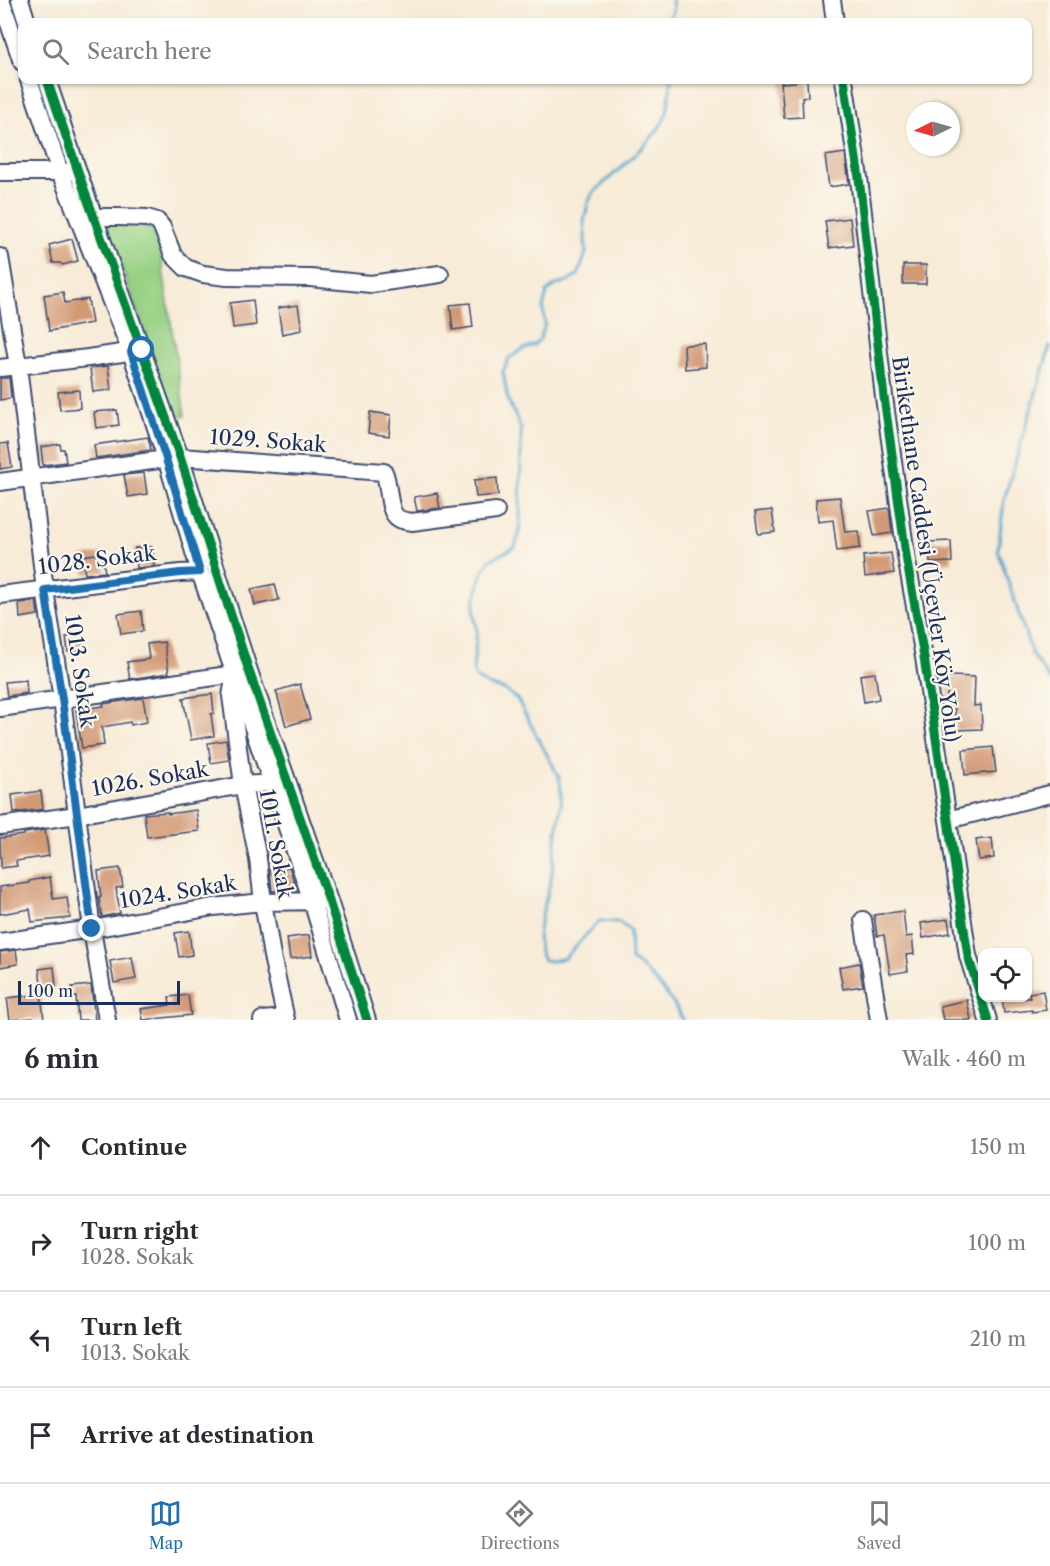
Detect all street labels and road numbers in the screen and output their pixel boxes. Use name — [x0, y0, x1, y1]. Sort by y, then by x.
street label: Birikethane Caddesi (Üçevler Köy Yolu) — [887, 354, 966, 743]
street label: 1029. Sokak — [209, 424, 328, 457]
street label: 1028. Sokak — [37, 540, 158, 579]
street label: 1013. Sokak — [60, 613, 101, 730]
street label: 1026. Sokak — [90, 756, 211, 801]
street label: 1011. Sokak — [255, 787, 299, 902]
street label: 1024. Sokak — [118, 870, 239, 913]

